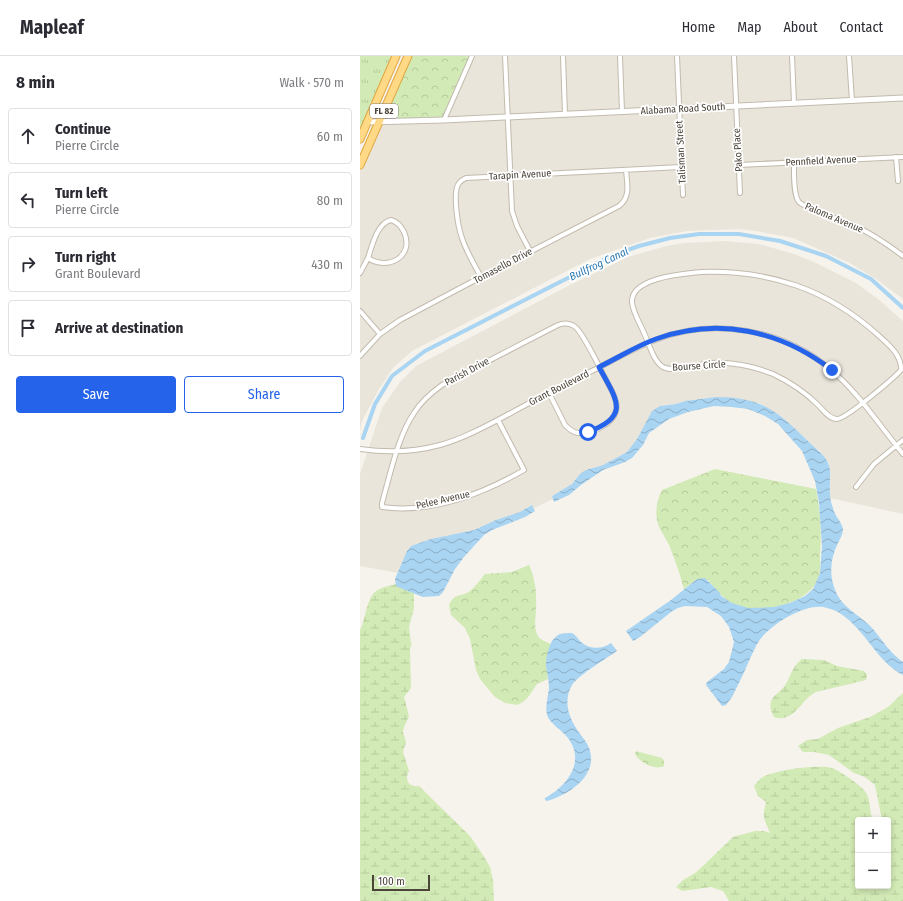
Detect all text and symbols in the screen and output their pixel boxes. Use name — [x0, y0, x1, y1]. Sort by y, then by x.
text: Mapleaf — [20, 16, 84, 39]
text: Home — [682, 19, 715, 36]
text: Map — [737, 19, 761, 36]
text: About — [783, 19, 818, 36]
text: Contact — [840, 19, 883, 36]
text: 8 min — [16, 72, 55, 93]
text: Walk · 570 m — [279, 75, 344, 90]
street label: Alabama Road South — [640, 101, 726, 117]
road number: FL 82 — [370, 104, 398, 118]
street label: Talisman Street — [673, 119, 689, 184]
text: Continue — [55, 120, 111, 138]
icon: ahead — [17, 125, 39, 147]
street label: Pako Place — [731, 128, 745, 172]
text: 60 m — [317, 129, 343, 144]
text: Pierre Circle — [55, 138, 119, 153]
street label: Pennfield Avenue — [785, 153, 857, 169]
street label: Tarapin Avenue — [488, 167, 552, 183]
text: Turn left — [55, 184, 108, 202]
icon: left — [17, 189, 39, 211]
text: 80 m — [317, 193, 343, 208]
street label: Paloma Avenue — [803, 200, 865, 236]
text: Pierre Circle — [55, 202, 119, 217]
street label: Tomasello Drive — [471, 245, 535, 287]
water label: Bullfrog Canal — [567, 245, 631, 283]
text: Turn right — [55, 248, 116, 266]
icon: right — [17, 253, 39, 275]
text: 430 m — [311, 257, 343, 272]
text: Grant Boulevard — [55, 266, 141, 281]
icon: arrive — [17, 317, 39, 339]
text: Arrive at destination — [55, 319, 183, 337]
street label: Parish Drive — [443, 355, 491, 389]
street label: Bourse Circle — [672, 358, 726, 374]
route end — [823, 361, 841, 379]
street label: Grant Boulevard — [527, 368, 591, 408]
button: Save — [16, 376, 176, 413]
button: Share — [184, 376, 344, 413]
route start — [579, 423, 597, 441]
street label: Pelee Avenue — [415, 488, 471, 512]
map controls — [855, 817, 891, 889]
button: + — [855, 817, 891, 853]
button: − — [855, 853, 891, 889]
scale bar — [372, 873, 430, 892]
text: 100 m — [378, 875, 405, 888]

